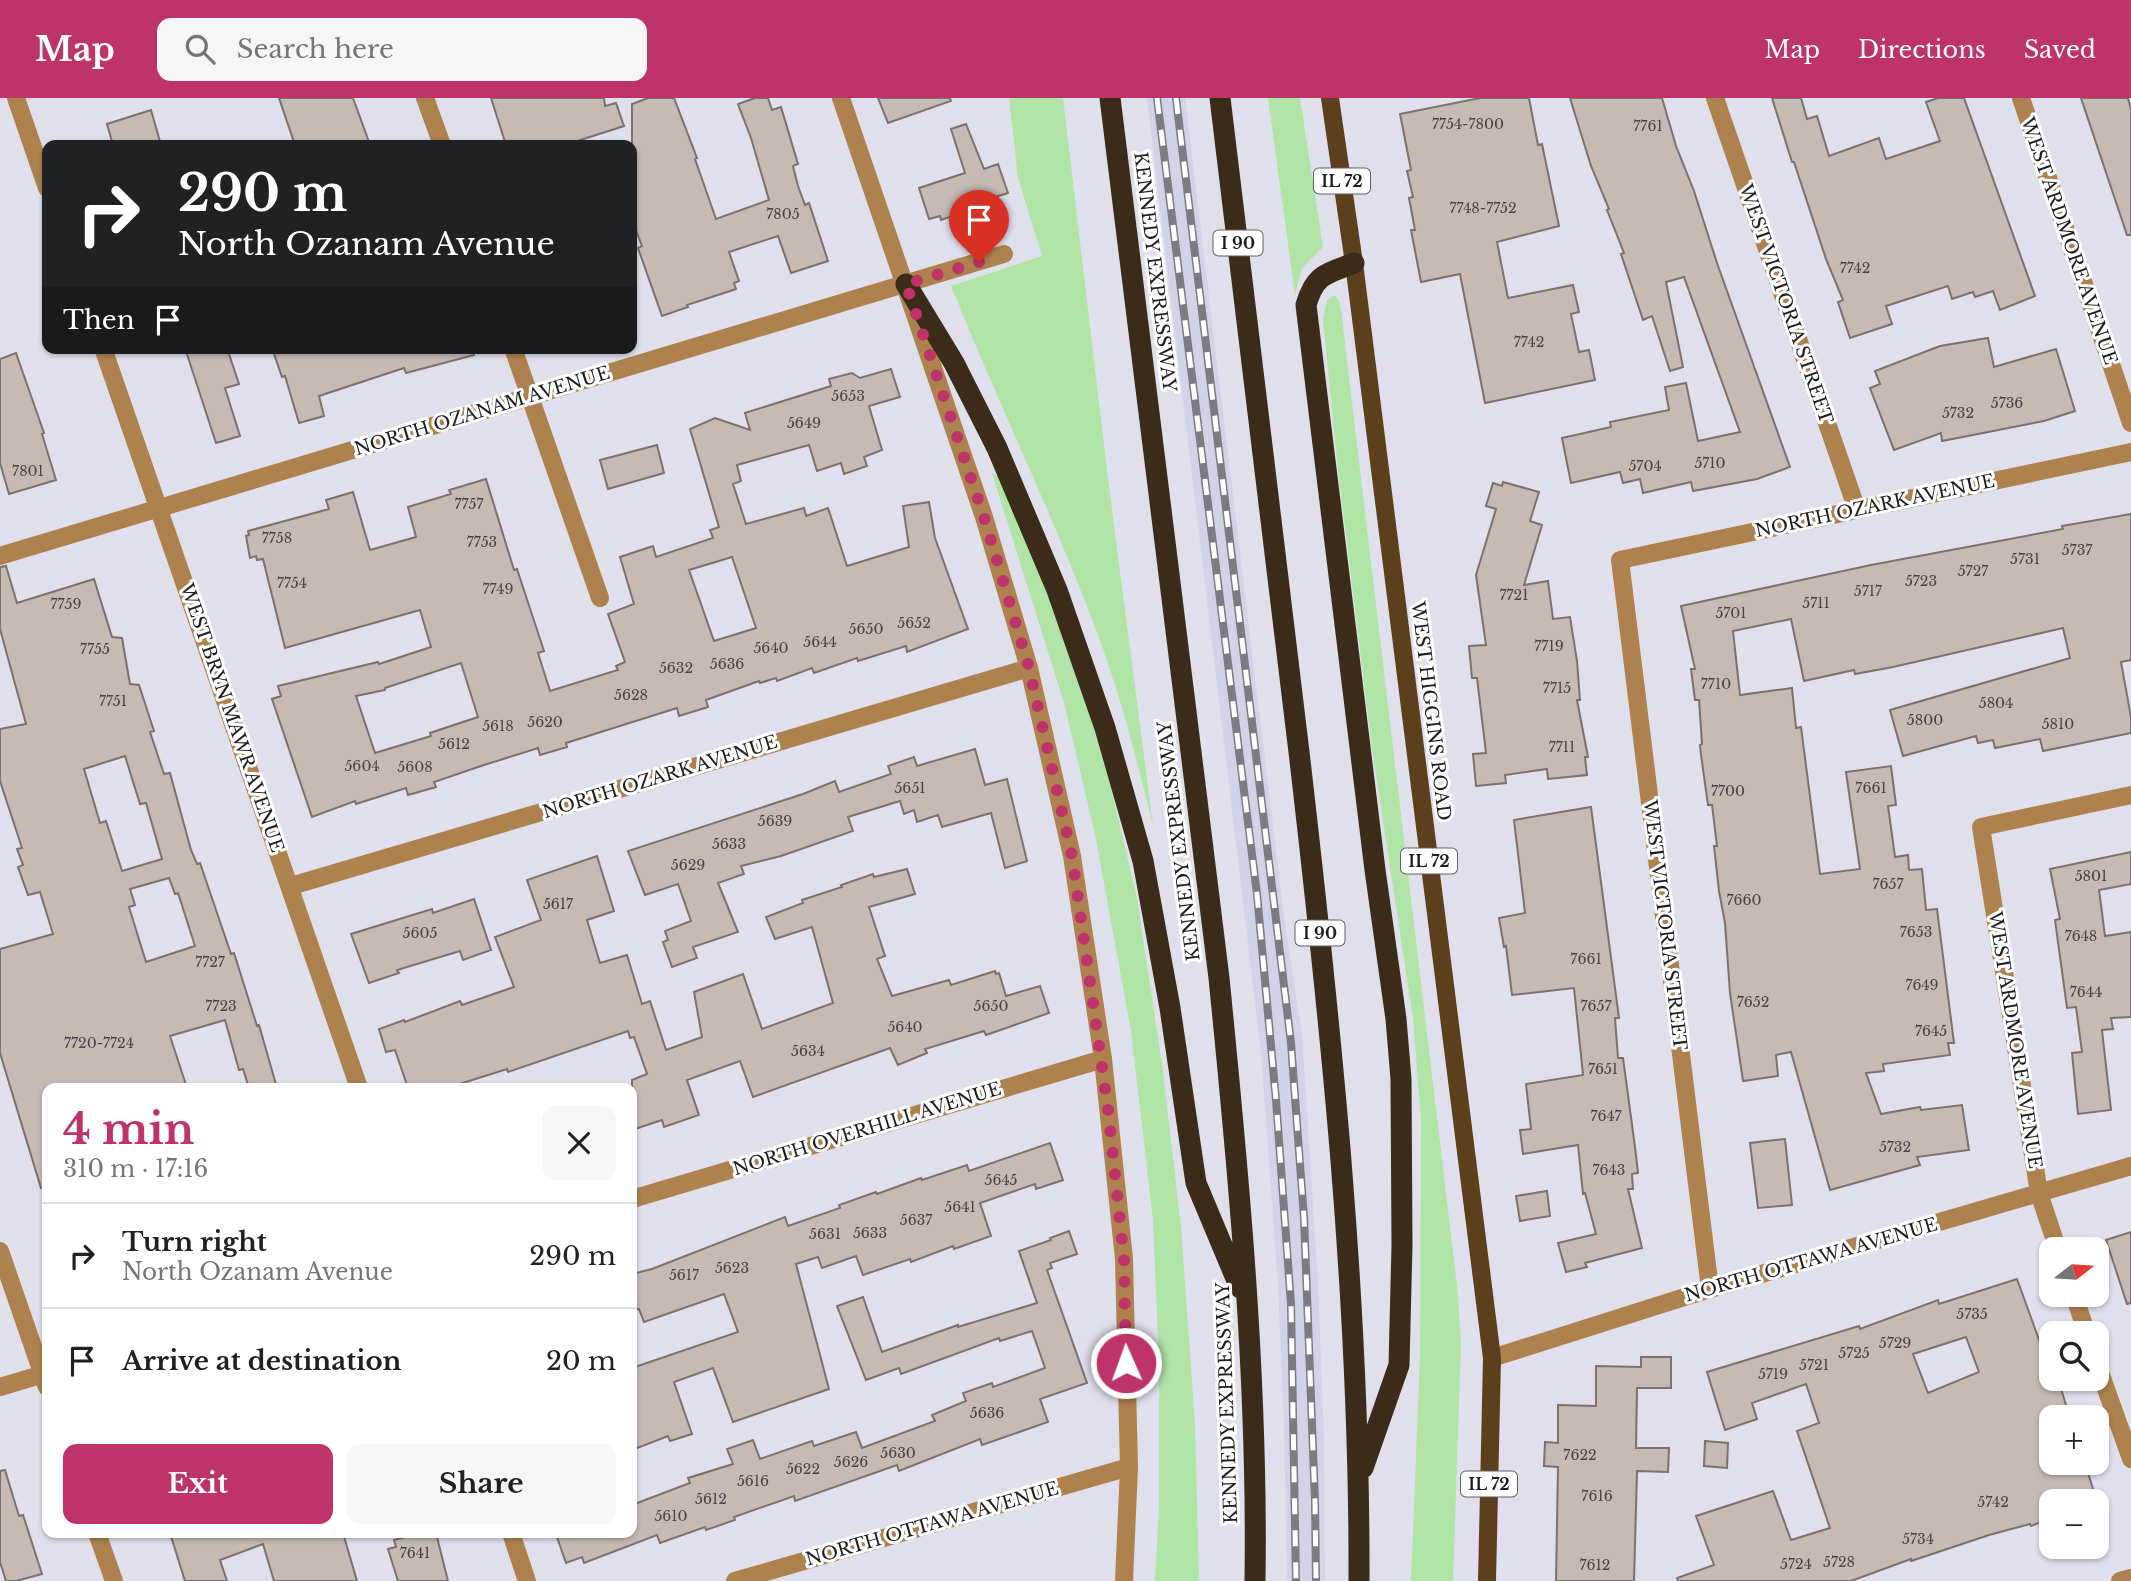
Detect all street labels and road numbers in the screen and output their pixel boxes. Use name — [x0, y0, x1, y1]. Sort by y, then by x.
street label: WEST ARDMORE AVENUE — [2016, 113, 2122, 368]
street label: KENNEDY EXPRESSWAY — [1129, 151, 1181, 394]
road number: IL 72 — [1314, 169, 1370, 194]
street label: WEST VICTORIA STREET — [1734, 180, 1838, 427]
road number: I 90 — [1214, 230, 1262, 256]
street label: NORTH OZANAM AVENUE — [352, 362, 612, 460]
street label: NORTH OZARK AVENUE — [1753, 470, 1997, 542]
street label: WEST BRYN MAWR AVENUE — [175, 580, 288, 855]
street label: WEST HIGGINS ROAD — [1407, 599, 1455, 822]
street label: KENNEDY EXPRESSWAY — [1153, 719, 1205, 962]
street label: NORTH OZARK AVENUE — [540, 731, 780, 823]
street label: WEST VICTORIA STREET — [1639, 798, 1691, 1052]
road number: IL 72 — [1401, 848, 1457, 874]
street label: WEST ARDMORE AVENUE — [1984, 909, 2046, 1170]
road number: I 90 — [1296, 920, 1344, 946]
street label: NORTH OVERHILL AVENUE — [730, 1078, 1004, 1180]
street label: NORTH OTTAWA AVENUE — [1682, 1213, 1940, 1307]
street label: KENNEDY EXPRESSWAY — [1212, 1281, 1242, 1524]
road number: IL 72 — [1461, 1472, 1517, 1496]
street label: NORTH OTTAWA AVENUE — [803, 1477, 1061, 1571]

